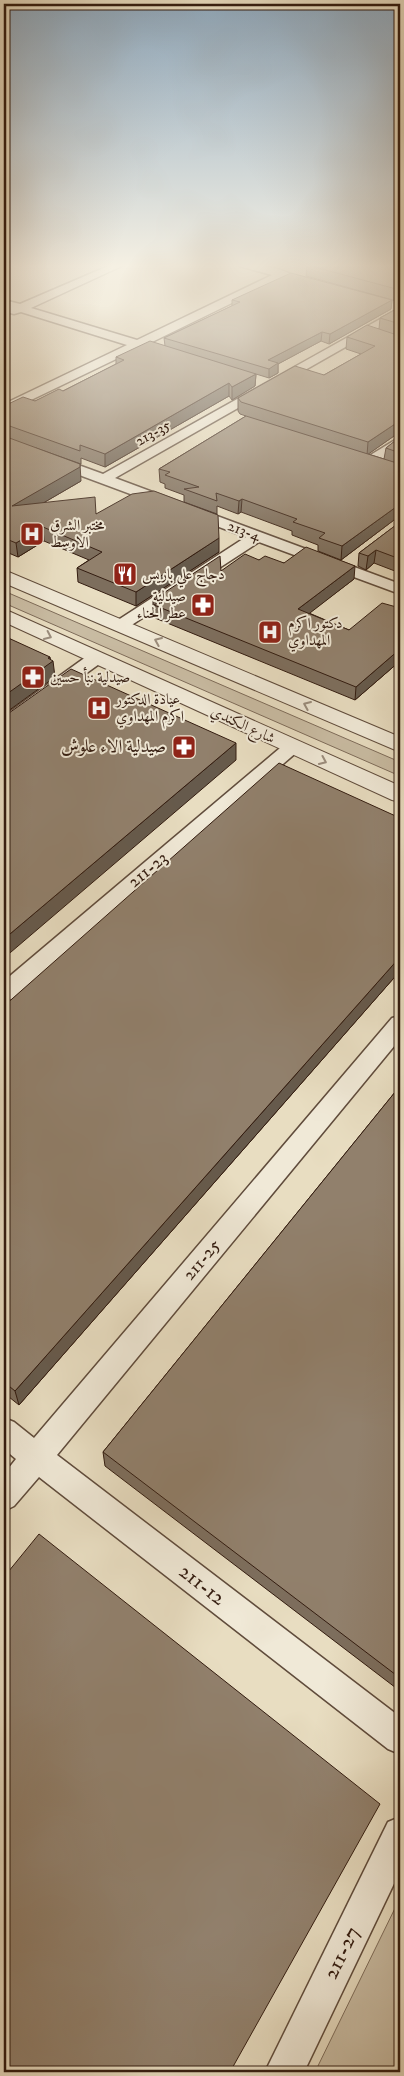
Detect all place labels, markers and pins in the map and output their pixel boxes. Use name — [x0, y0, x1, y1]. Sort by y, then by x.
place label: مختبر الشرق الاوسط — [50, 516, 104, 552]
hospital icon: مختبر الشرق الاوسط — [19, 521, 45, 547]
restaurant icon: دجاج علي باريس — [112, 561, 138, 587]
place label: دجاج علي باريس — [142, 565, 225, 588]
place label: صيدلية عطر الحناء — [137, 587, 186, 623]
pharmacy icon: صيدلية عطر الحناء — [190, 592, 216, 618]
place label: دكتور اكرم المهداوي — [288, 614, 342, 652]
hospital icon: دكتور اكرم المهداوي — [257, 619, 283, 645]
pharmacy icon: صيدلية نبأ حسين — [20, 664, 46, 690]
place label: صيدلية نبأ حسين — [50, 666, 130, 687]
place label: عيادة الدكتور اكرم المهداوي — [114, 690, 184, 729]
hospital icon: عيادة الدكتور اكرم المهداوي — [86, 695, 112, 721]
pharmacy icon: صيدلية الاء علوش — [171, 734, 197, 760]
place label: صيدلية الاء علوش — [61, 736, 166, 758]

